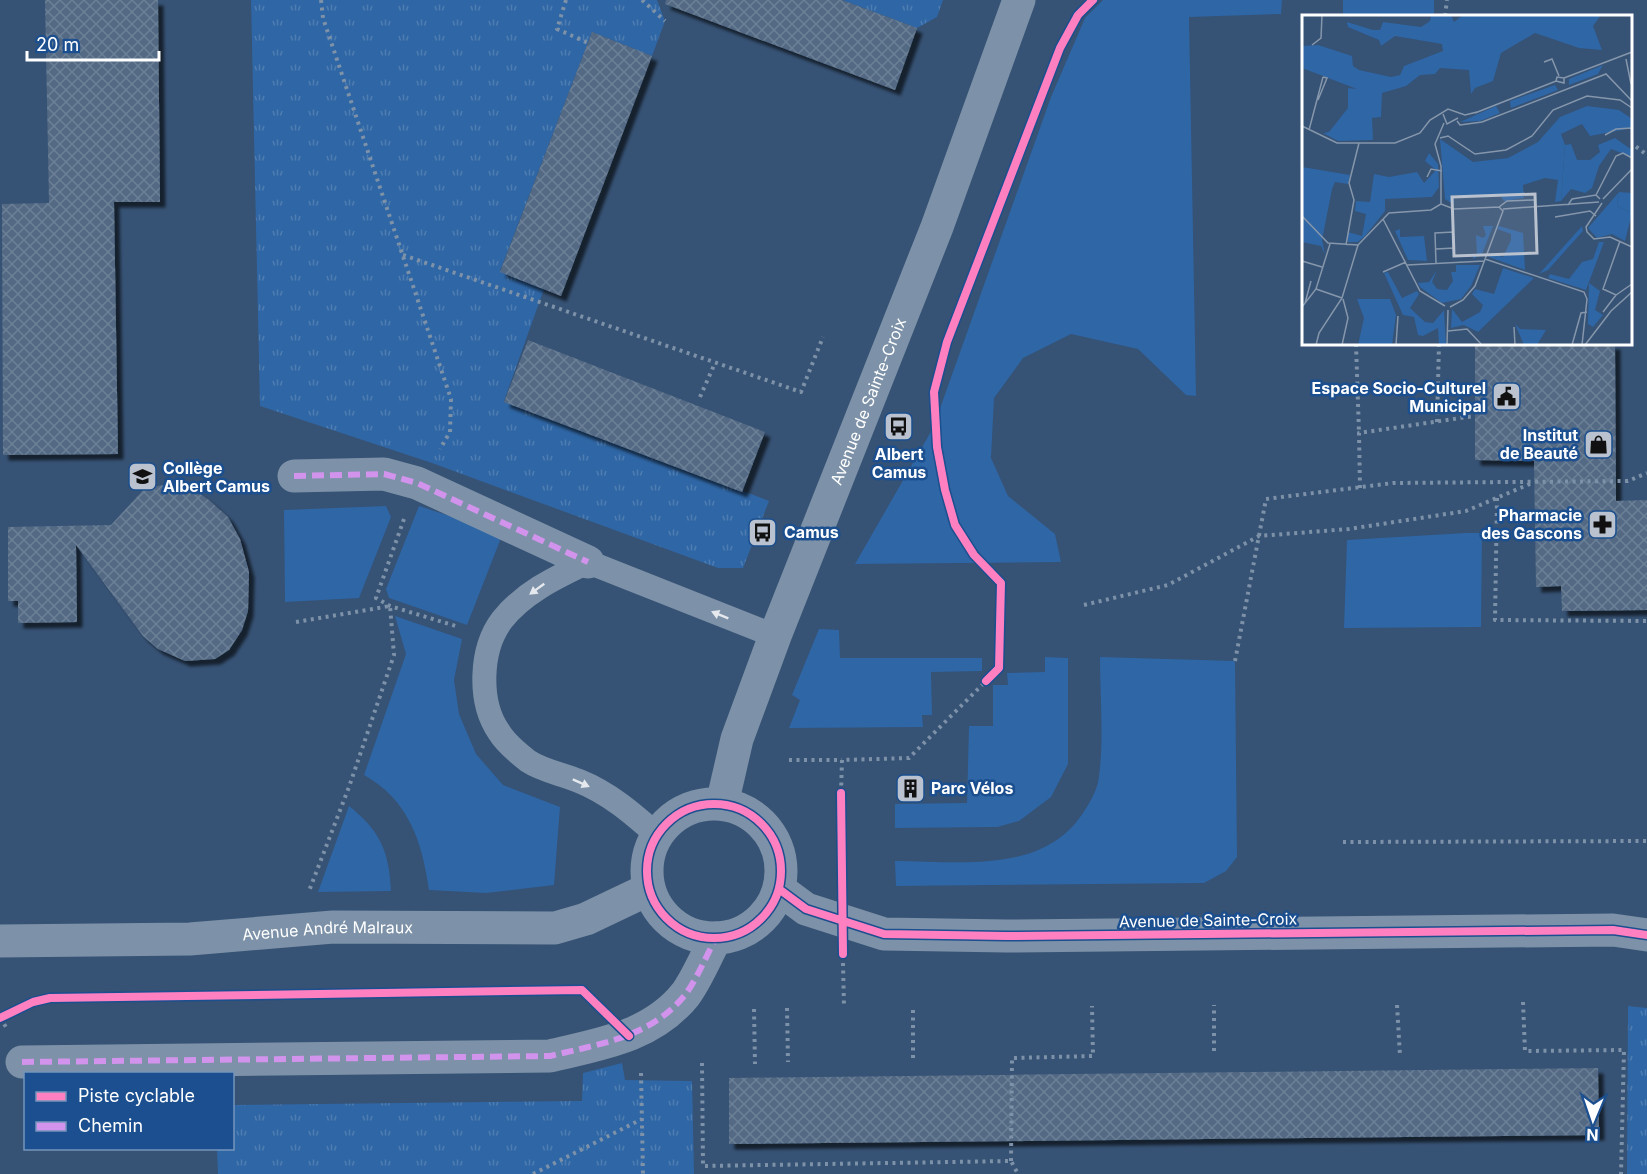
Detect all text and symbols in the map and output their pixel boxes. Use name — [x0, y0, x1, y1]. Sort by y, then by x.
inset map — [1302, 15, 1632, 345]
scale bar — [27, 24, 159, 62]
text: 20 m — [36, 34, 79, 55]
street label: Avenue de Sainte-Croix — [826, 314, 910, 488]
place label: Espace Socio-Culturel Municipal — [1312, 378, 1486, 416]
public building icon: Espace Socio-Culturel Municipal — [1491, 381, 1523, 413]
bus stop icon: Albert Camus — [883, 410, 915, 442]
place label: Institut de Beauté — [1500, 425, 1578, 463]
shop icon: Institut de Beauté — [1583, 428, 1615, 460]
place label: Albert Camus — [872, 444, 926, 482]
place label: Collège Albert Camus — [163, 458, 270, 496]
school or university icon: Collège Albert Camus — [126, 461, 158, 493]
place label: Pharmacie des Gascons — [1481, 505, 1582, 543]
pharmacy icon: Pharmacie des Gascons — [1587, 508, 1619, 540]
bus stop icon: Camus — [747, 516, 779, 548]
place label: Camus — [784, 522, 839, 542]
one-way arrow — [529, 583, 544, 595]
one-way arrow — [711, 610, 729, 620]
building icon: Parc Vélos — [894, 772, 926, 804]
one-way arrow — [573, 778, 591, 788]
place label: Parc Vélos — [931, 778, 1013, 798]
street label: Avenue de Sainte-Croix — [1119, 908, 1298, 932]
street label: Avenue André Malraux — [241, 917, 413, 945]
legend — [24, 1072, 234, 1150]
text: Piste cyclable — [78, 1085, 195, 1106]
north arrow — [1563, 1090, 1623, 1150]
text: Chemin — [78, 1115, 143, 1136]
text: N — [1586, 1125, 1599, 1145]

